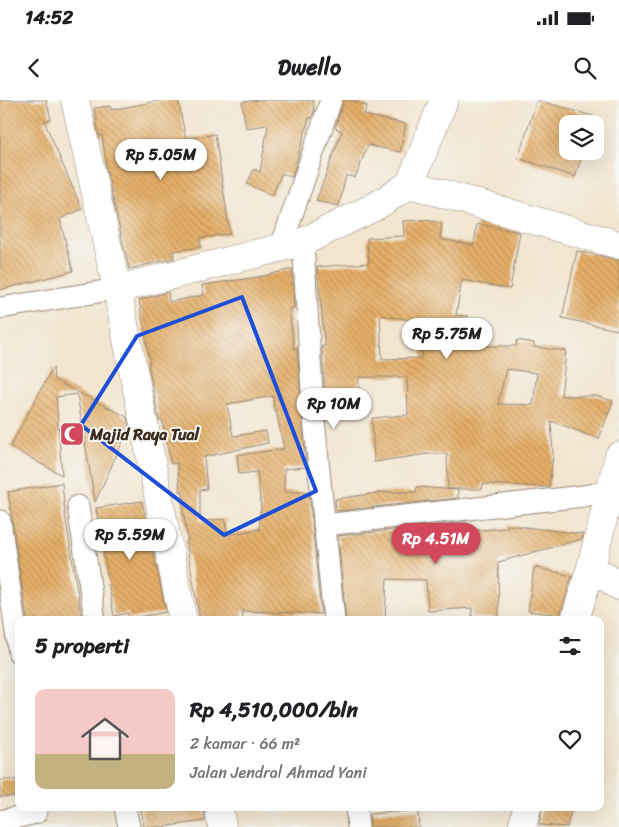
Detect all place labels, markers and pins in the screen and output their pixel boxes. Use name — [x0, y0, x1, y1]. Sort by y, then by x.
pin: Rp 5.05M — [109, 138, 213, 181]
pin: Rp 5.75M — [395, 318, 499, 360]
pin: Rp 10M — [293, 388, 375, 430]
place label: Majid Raya Tual — [89, 420, 201, 449]
mosque icon: Majid Raya Tual — [59, 421, 85, 447]
pin: Rp 5.59M — [78, 518, 182, 561]
pin: Rp 4.51M — [384, 522, 488, 565]

